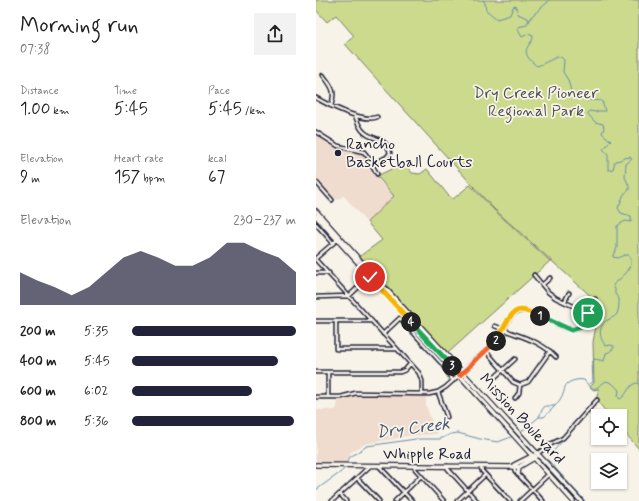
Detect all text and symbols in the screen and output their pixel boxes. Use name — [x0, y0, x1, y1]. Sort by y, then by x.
text: Morning run — [20, 12, 139, 40]
button: share — [254, 13, 296, 55]
text: 07:38 — [20, 41, 50, 58]
park label: Dry Creek Pioneer Regional Park — [473, 83, 599, 123]
text: Distance — [20, 84, 59, 98]
text: Time — [114, 84, 137, 98]
text: Pace — [208, 84, 230, 98]
text: 1.00 — [20, 98, 50, 120]
text: 5:45 — [114, 98, 148, 120]
text: 5:45 — [208, 98, 242, 120]
text: km — [50, 104, 69, 118]
text: /km — [242, 104, 266, 118]
place label: Rancho Basketball Courts — [346, 134, 472, 173]
marker: Rancho Basketball Courts — [333, 148, 343, 158]
text: Elevation — [20, 152, 63, 166]
text: Heart rate — [114, 152, 163, 166]
text: kcal — [208, 152, 226, 166]
text: 9 — [20, 166, 28, 188]
text: 157 — [114, 166, 140, 188]
text: 67 — [208, 166, 225, 188]
text: m — [28, 172, 40, 186]
text: bpm — [140, 172, 165, 186]
text: Elevation — [20, 212, 71, 229]
text: 230–237 m — [233, 212, 296, 229]
pin — [353, 260, 387, 294]
icon: check — [359, 266, 381, 288]
pin — [571, 296, 605, 330]
icon: arrive — [577, 302, 599, 324]
pin: 1 — [530, 306, 550, 326]
text: 1 — [538, 309, 542, 323]
pin: 4 — [401, 312, 421, 332]
text: 4 — [408, 315, 414, 329]
text: 200 m — [20, 323, 55, 340]
text: 5:35 — [84, 323, 108, 340]
pin: 2 — [486, 331, 506, 351]
text: 2 — [493, 334, 499, 348]
text: 400 m — [20, 353, 57, 370]
text: 5:45 — [84, 353, 110, 370]
pin: 3 — [442, 356, 462, 376]
text: 3 — [450, 359, 454, 373]
street label: Mission Boulevard — [474, 369, 570, 469]
text: 600 m — [20, 383, 56, 400]
text: 6:02 — [84, 383, 108, 400]
map controls — [591, 409, 627, 489]
button: locate — [591, 409, 627, 445]
text: 800 m — [20, 413, 56, 430]
text: 5:36 — [84, 413, 108, 430]
water label: Dry Creek — [375, 413, 451, 443]
street label: Whipple Road — [383, 444, 471, 465]
button: layers — [591, 453, 627, 489]

